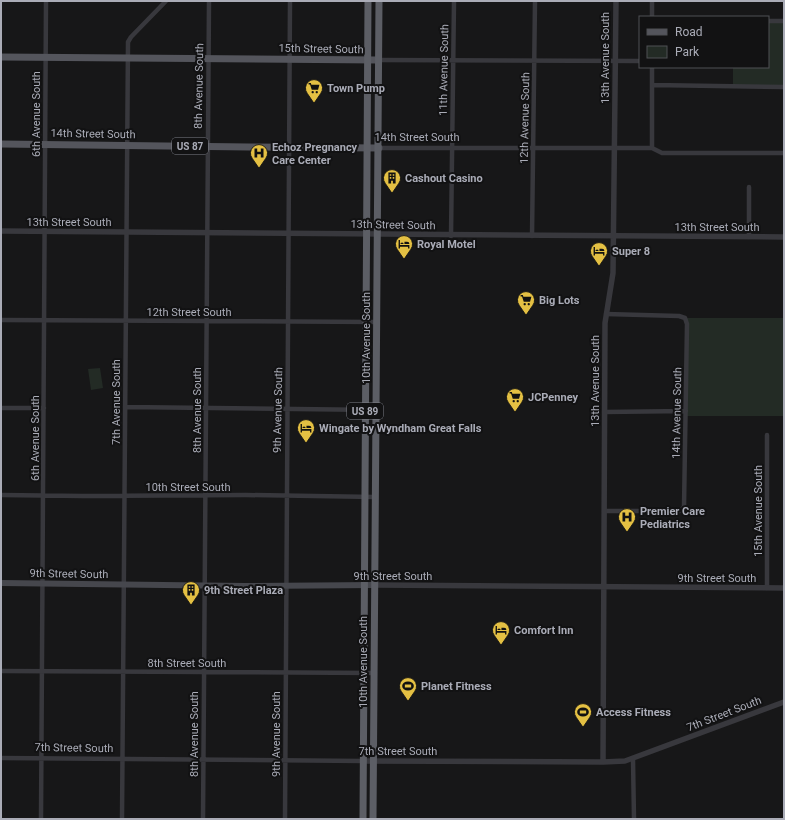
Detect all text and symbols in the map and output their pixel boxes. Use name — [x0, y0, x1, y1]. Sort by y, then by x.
street label: 13th Avenue South — [599, 12, 612, 104]
legend — [639, 16, 769, 68]
street label: 11th Avenue South — [437, 24, 451, 116]
text: Road — [675, 25, 703, 39]
street label: 15th Street South — [278, 42, 364, 56]
street label: 8th Avenue South — [192, 43, 206, 129]
text: Park — [675, 45, 700, 59]
street label: 6th Avenue South — [30, 71, 43, 157]
street label: 12th Avenue South — [518, 72, 532, 164]
supermarket icon: Town Pump — [304, 78, 324, 103]
place label: Town Pump — [327, 82, 385, 95]
street label: 14th Street South — [50, 127, 136, 141]
street label: 14th Street South — [374, 131, 460, 144]
road number: US 87 — [172, 138, 208, 154]
place label: Echoz Pregnancy Care Center — [272, 141, 358, 167]
hospital icon: Echoz Pregnancy Care Center — [249, 143, 269, 168]
building icon: Cashout Casino — [382, 168, 402, 193]
place label: Cashout Casino — [405, 172, 483, 185]
street label: 13th Street South — [26, 216, 112, 229]
street label: 13th Street South — [350, 218, 436, 232]
street label: 13th Street South — [674, 221, 760, 234]
hotel icon: Royal Motel — [394, 234, 414, 259]
place label: Royal Motel — [417, 238, 476, 251]
hotel icon: Super 8 — [589, 241, 609, 266]
place label: Super 8 — [612, 245, 650, 258]
supermarket icon: Big Lots — [516, 290, 536, 315]
street label: 10th Avenue South — [360, 292, 373, 384]
place label: Big Lots — [539, 294, 580, 307]
street label: 12th Street South — [146, 306, 232, 319]
street label: 13th Avenue South — [589, 335, 602, 427]
street label: 7th Avenue South — [110, 359, 123, 445]
street label: 8th Avenue South — [191, 367, 204, 453]
street label: 9th Avenue South — [271, 367, 285, 453]
street label: 14th Avenue South — [670, 367, 684, 459]
supermarket icon: JCPenney — [505, 387, 525, 412]
place label: JCPenney — [528, 391, 579, 404]
street label: 6th Avenue South — [29, 395, 42, 481]
road number: US 89 — [347, 403, 383, 419]
hotel icon: Wingate by Wyndham Great Falls — [296, 418, 316, 443]
place label: Wingate by Wyndham Great Falls — [319, 422, 482, 435]
street label: 15th Avenue South — [752, 465, 765, 557]
street label: 10th Street South — [145, 481, 231, 494]
place label: Premier Care Pediatrics — [640, 505, 705, 531]
hospital icon: Premier Care Pediatrics — [617, 507, 637, 532]
street label: 9th Street South — [29, 567, 109, 581]
street label: 9th Street South — [354, 570, 432, 583]
street label: 9th Street South — [678, 572, 756, 585]
building icon: 9th Street Plaza — [181, 580, 201, 605]
place label: 9th Street Plaza — [204, 584, 283, 597]
street label: 10th Avenue South — [357, 616, 370, 708]
hotel icon: Comfort Inn — [491, 620, 511, 645]
place label: Comfort Inn — [514, 624, 573, 637]
street label: 8th Street South — [148, 657, 226, 670]
sports icon: Planet Fitness — [398, 676, 418, 701]
place label: Planet Fitness — [421, 680, 492, 693]
street label: 8th Avenue South — [188, 691, 201, 777]
street label: 9th Avenue South — [270, 691, 283, 777]
street label: 7th Street South — [685, 694, 763, 734]
sports icon: Access Fitness — [573, 702, 593, 727]
place label: Access Fitness — [596, 706, 671, 719]
street label: 7th Street South — [34, 741, 114, 755]
street label: 7th Street South — [359, 745, 437, 758]

